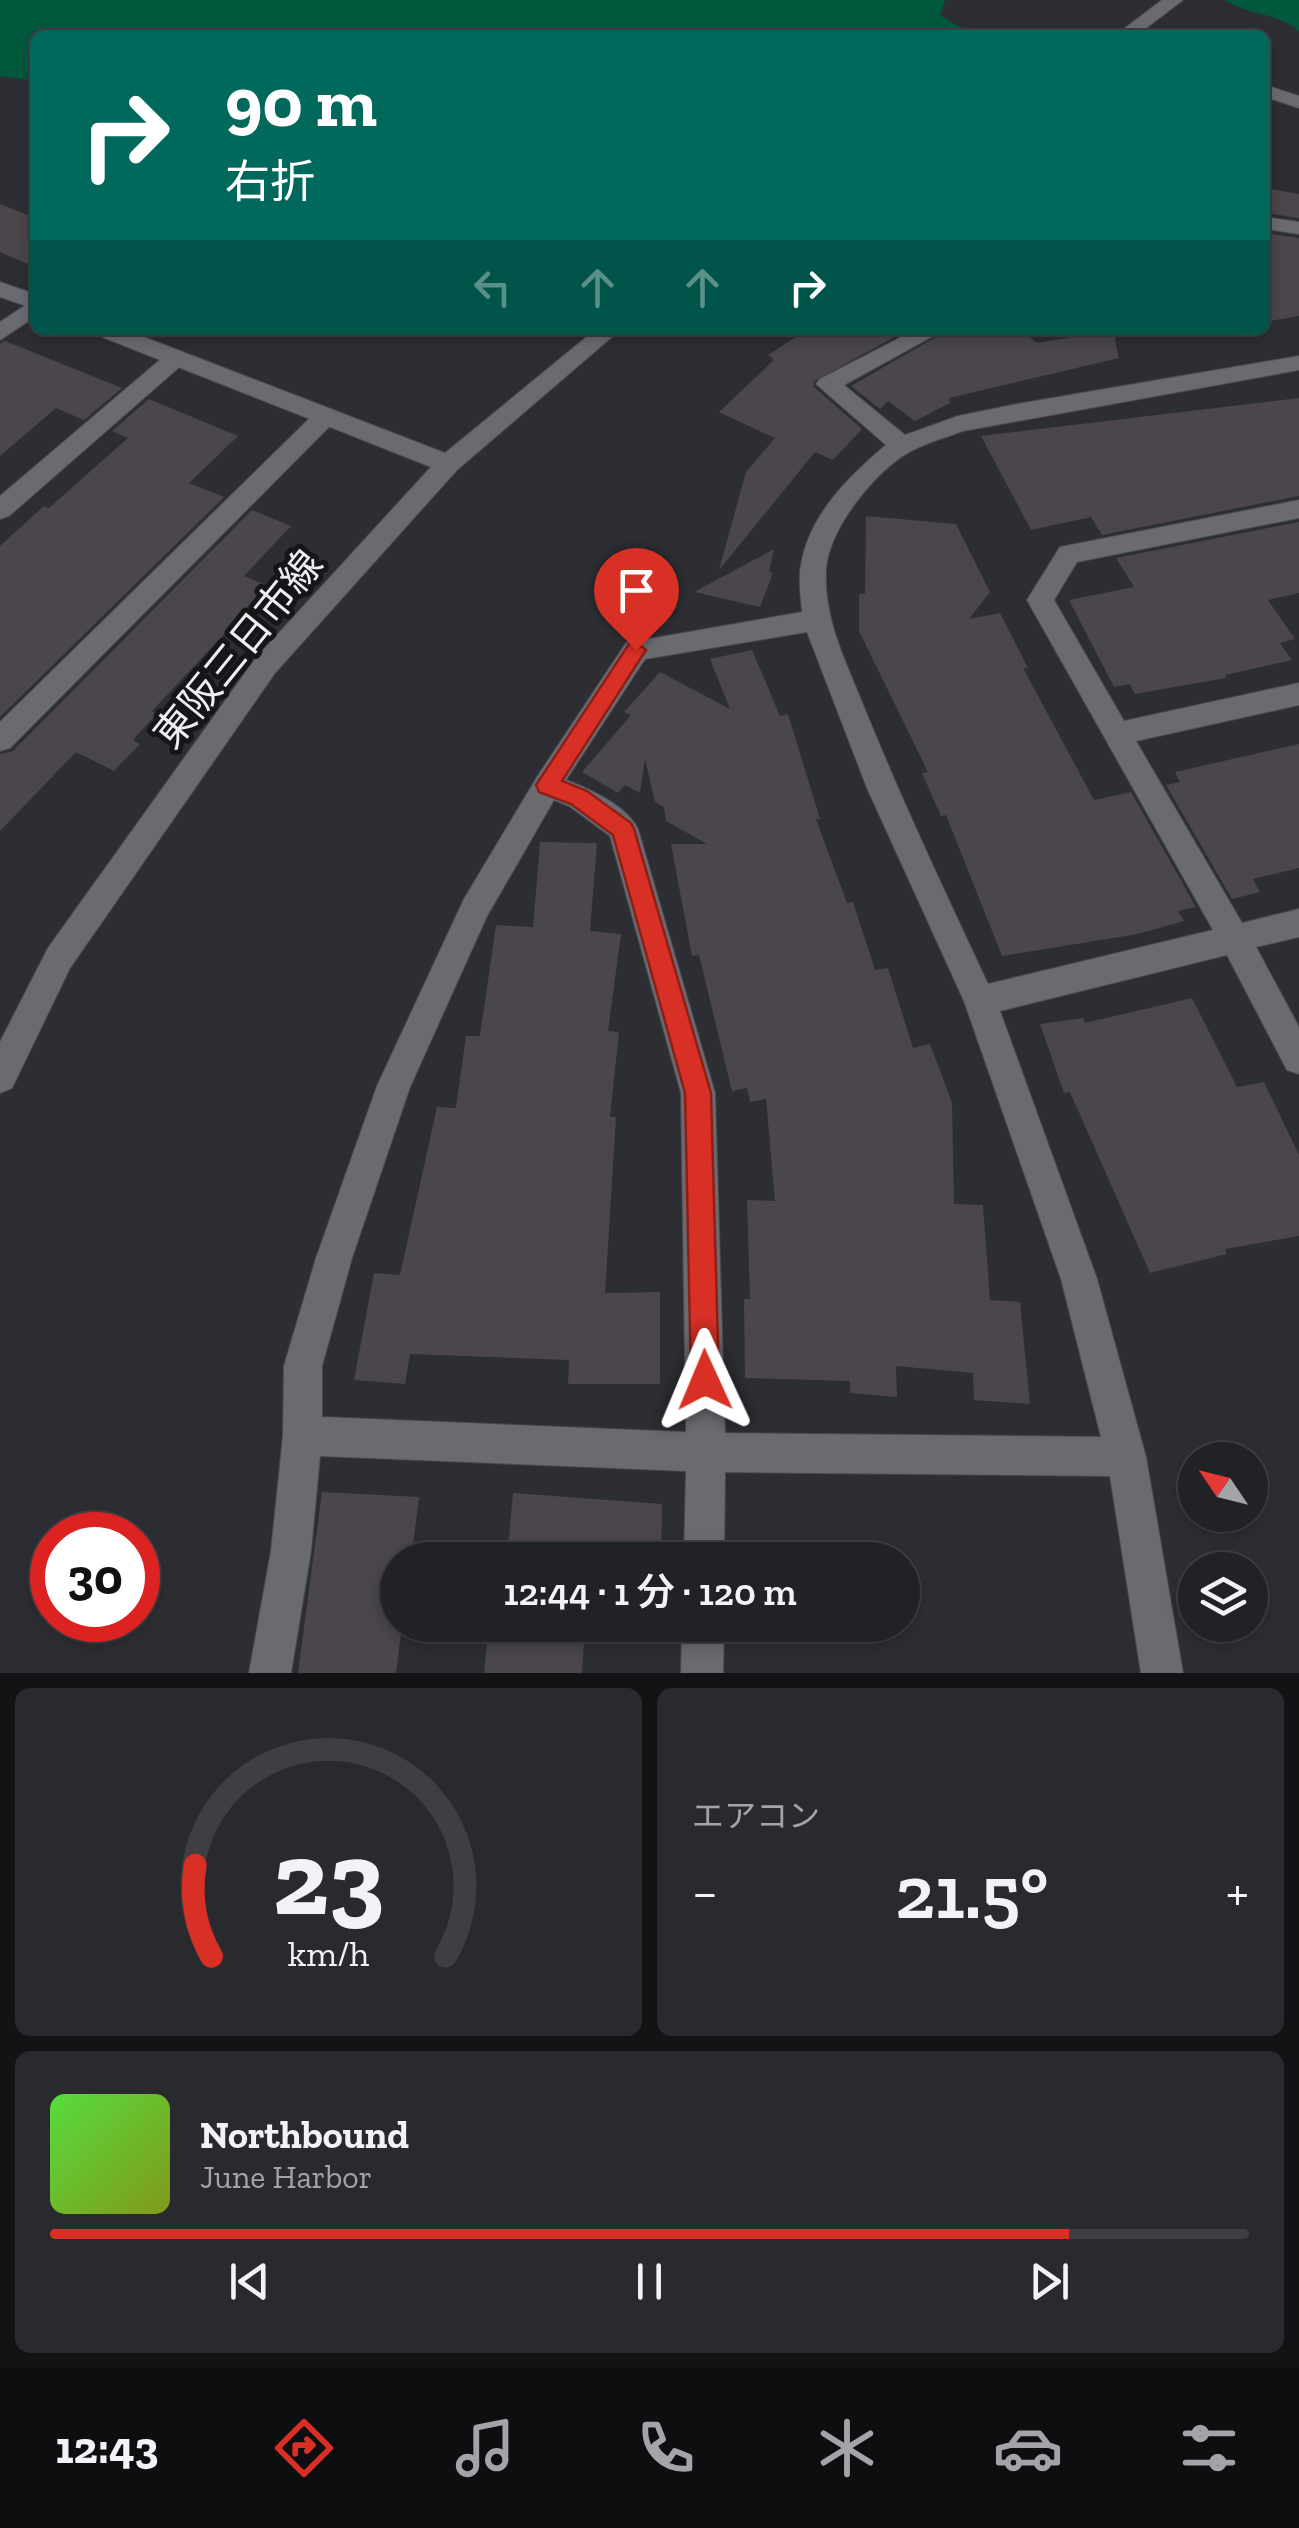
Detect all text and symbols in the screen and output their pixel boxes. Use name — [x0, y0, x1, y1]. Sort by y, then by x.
text: 90 m — [225, 60, 377, 144]
icon: right — [60, 70, 190, 200]
text: 右折 — [225, 155, 315, 209]
icon: left — [465, 260, 520, 315]
icon: ahead — [570, 260, 625, 315]
icon: ahead — [675, 260, 730, 315]
icon: right — [780, 260, 835, 315]
street label: 東阪三日市線 — [144, 541, 332, 757]
pin — [594, 548, 679, 651]
icon: arrive — [609, 563, 664, 618]
position arrow — [653, 1328, 757, 1432]
north arrow — [1178, 1442, 1268, 1532]
map controls — [1178, 1442, 1268, 1642]
speed limit sign: 30 — [30, 1512, 160, 1642]
button: layers — [1178, 1552, 1268, 1642]
text: 12:44 · 1 分 · 120 m — [503, 1569, 797, 1615]
text: エアコン — [692, 1797, 820, 1835]
text: 23 — [273, 1816, 384, 1941]
text: 21.5° — [895, 1847, 1048, 1937]
text: − — [692, 1859, 718, 1925]
text: + — [1226, 1859, 1249, 1925]
text: km/h — [288, 1932, 369, 1975]
text: Northbound — [200, 2112, 409, 2158]
text: June Harbor — [200, 2158, 372, 2196]
icon: previous — [222, 2254, 277, 2309]
icon: pause — [622, 2254, 677, 2309]
icon: next — [1022, 2254, 1077, 2309]
icon: directions — [269, 2413, 339, 2483]
icon: music — [450, 2413, 520, 2483]
icon: phone — [631, 2413, 701, 2483]
icon: climate — [812, 2413, 882, 2483]
icon: car — [993, 2413, 1063, 2483]
icon: filters — [1174, 2413, 1244, 2483]
text: 12:43 — [55, 2421, 159, 2475]

